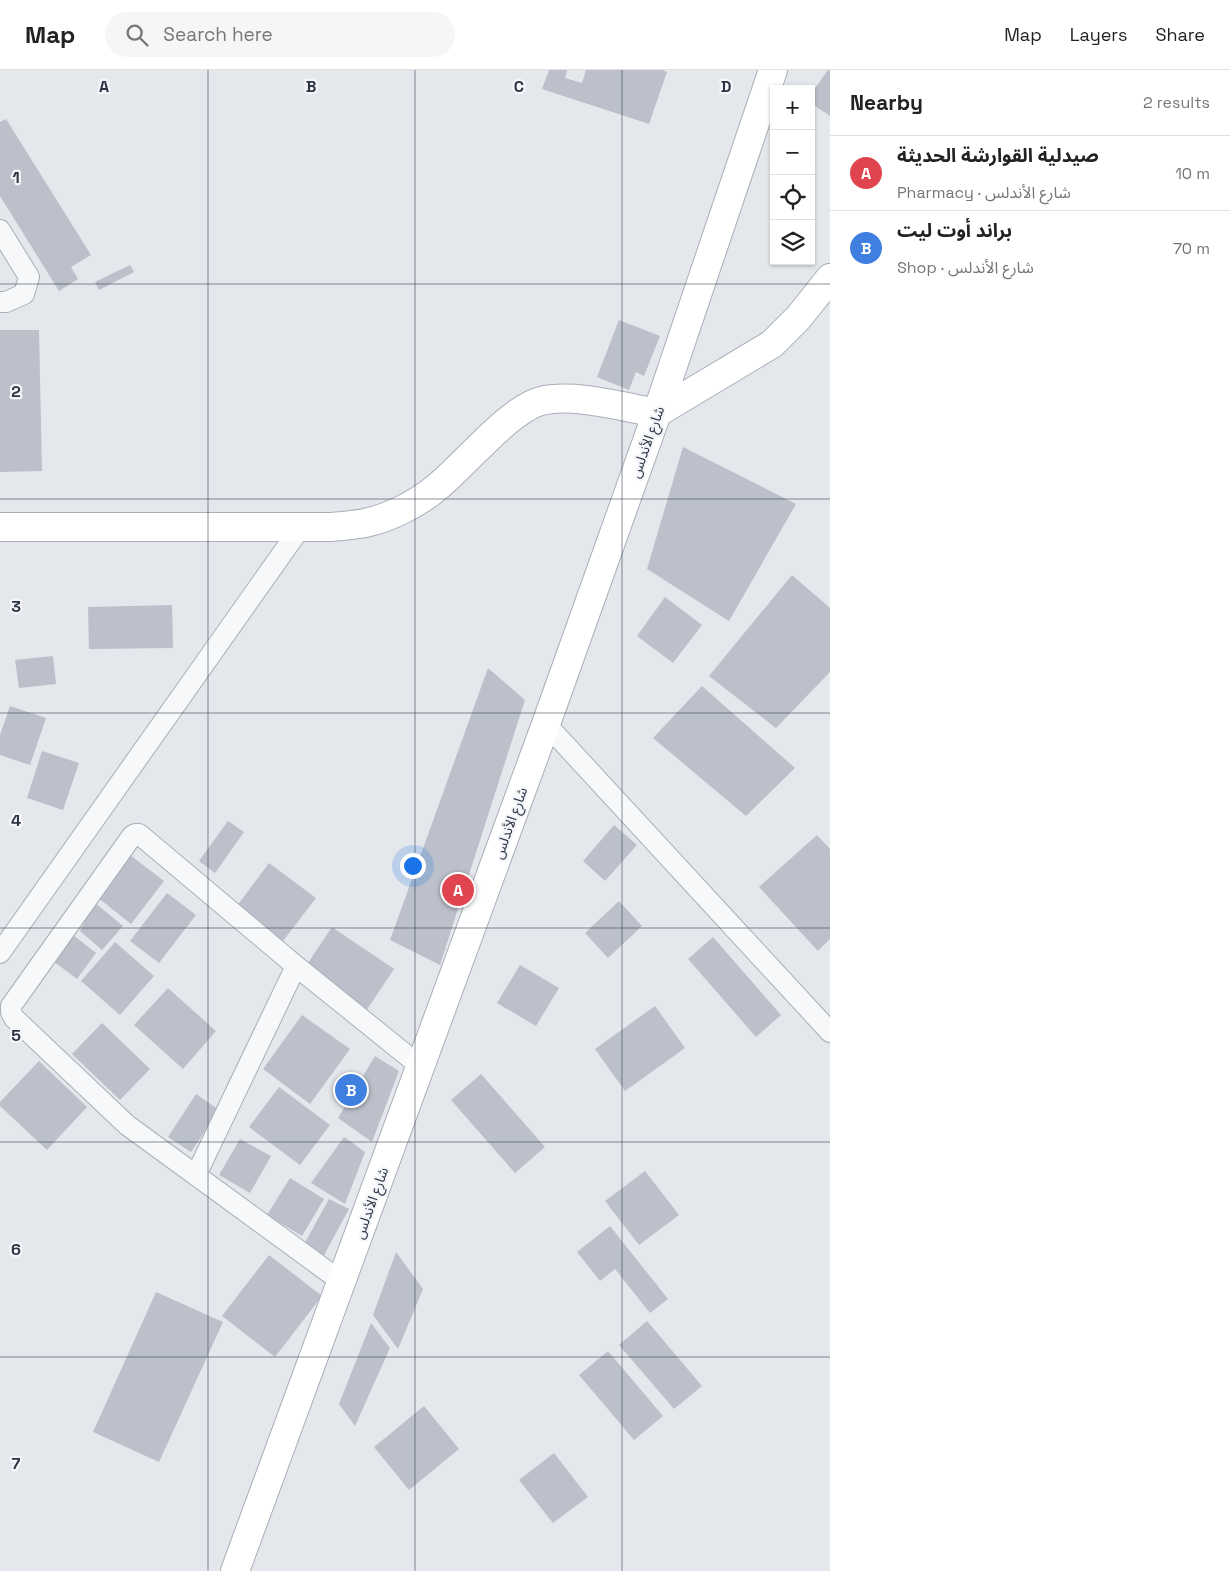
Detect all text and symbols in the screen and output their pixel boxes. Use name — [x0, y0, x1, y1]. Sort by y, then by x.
search box — [105, 12, 455, 57]
text: Map — [25, 19, 75, 50]
icon: search — [123, 21, 151, 49]
text: Search here — [163, 22, 273, 47]
text: Map — [1004, 23, 1042, 46]
text: Layers — [1070, 23, 1127, 46]
text: Share — [1155, 23, 1205, 46]
text: A — [99, 76, 109, 97]
text: B — [306, 76, 316, 97]
text: C — [514, 76, 524, 97]
text: D — [721, 76, 731, 97]
map controls — [770, 85, 815, 265]
button: + — [770, 85, 815, 130]
text: Nearby — [850, 89, 923, 116]
text: 2 results — [1143, 92, 1210, 113]
button: − — [770, 130, 815, 175]
text: صيدلية القوارشة الحديثة — [897, 143, 1099, 168]
text: A — [861, 163, 871, 184]
text: 10 m — [1175, 163, 1210, 184]
text: 1 — [12, 167, 20, 188]
button: locate — [770, 175, 815, 220]
text: Pharmacy · شارع الأندلس — [897, 182, 1071, 203]
text: براند أوت ليت — [897, 218, 1012, 243]
button: layers — [770, 220, 815, 265]
text: B — [861, 238, 871, 259]
text: 70 m — [1173, 238, 1210, 259]
text: Shop · شارع الأندلس — [897, 257, 1034, 278]
text: 2 — [11, 381, 21, 402]
street label: شارع الأندلس — [626, 404, 670, 481]
text: 3 — [11, 596, 21, 617]
street label: شارع الأندلس — [489, 785, 533, 862]
text: 4 — [11, 810, 21, 831]
your location — [400, 853, 426, 879]
pin: A — [442, 871, 474, 909]
text: 5 — [11, 1025, 21, 1046]
pin: B — [335, 1071, 367, 1109]
street label: شارع الأندلس — [350, 1165, 394, 1242]
text: 6 — [11, 1239, 21, 1260]
text: 7 — [12, 1453, 21, 1474]

